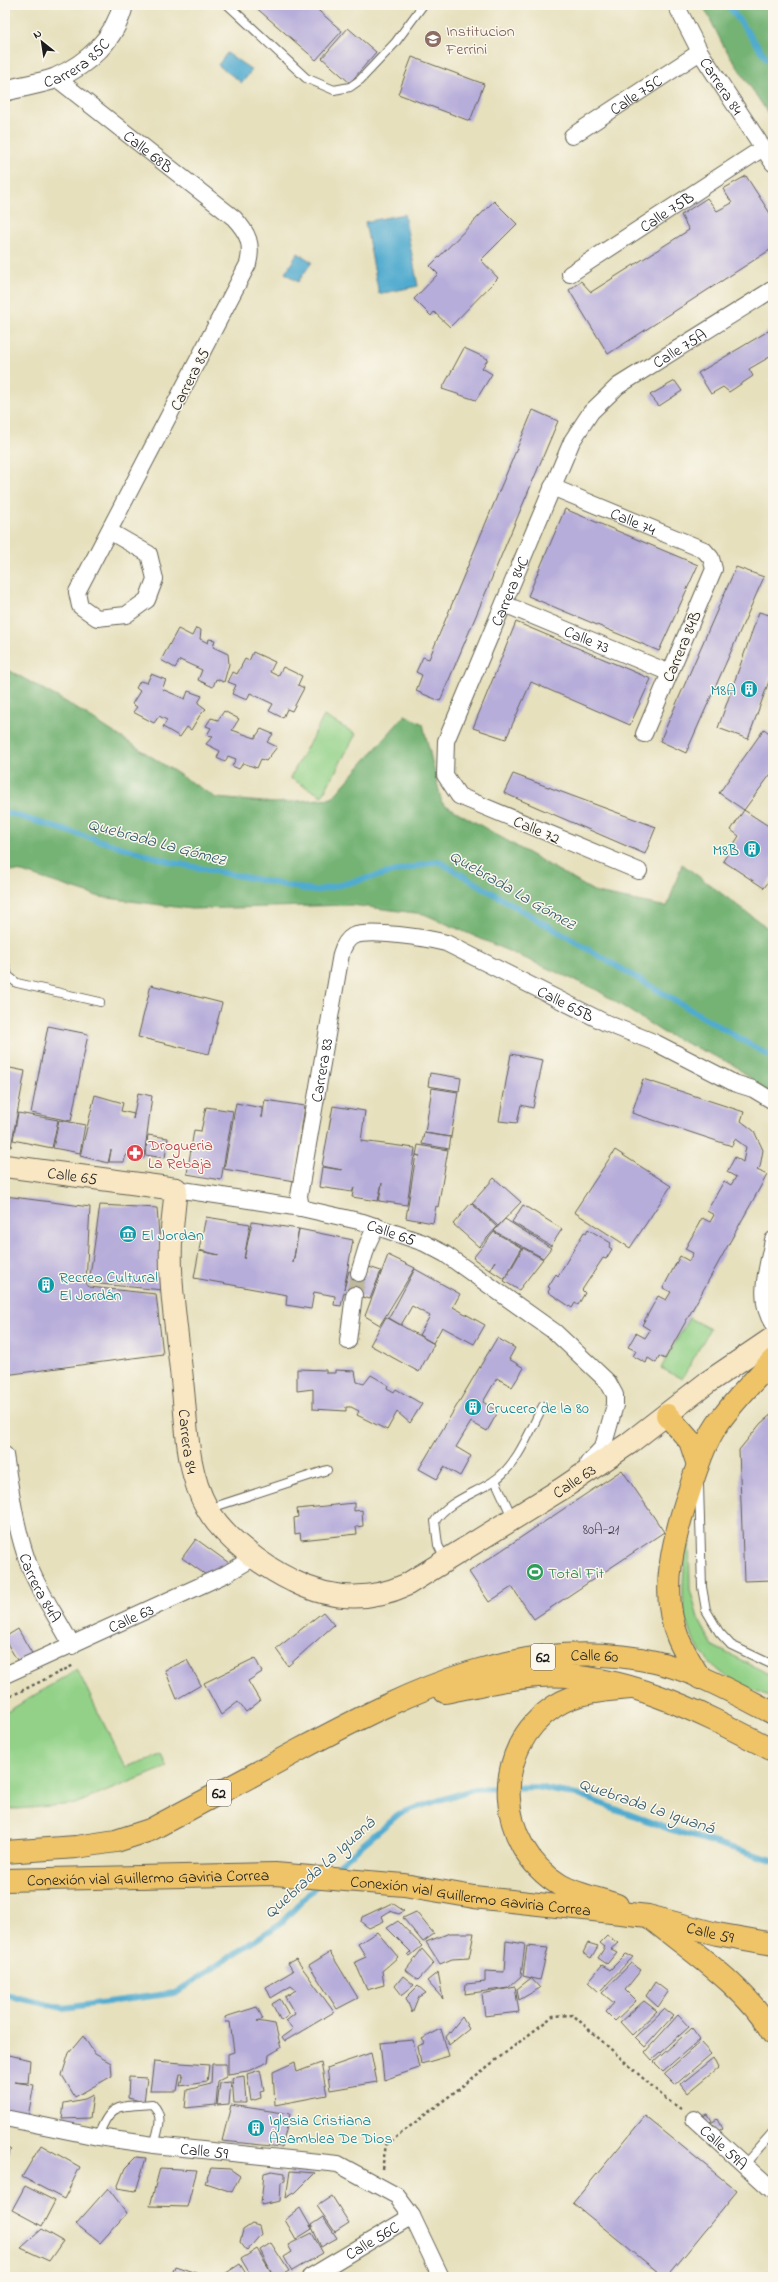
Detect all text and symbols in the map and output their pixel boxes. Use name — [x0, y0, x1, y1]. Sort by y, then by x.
place label: Institucion Ferrini — [445, 20, 515, 62]
north arrow — [22, 22, 62, 62]
text: N — [30, 25, 45, 43]
school or university icon: Institucion Ferrini — [423, 29, 443, 49]
street label: Carrera 85C — [41, 34, 117, 95]
street label: Carrera 84 — [693, 53, 748, 121]
street label: Calle 75C — [606, 70, 668, 122]
street label: Calle 68B — [117, 125, 178, 180]
street label: Calle 75B — [635, 186, 699, 239]
street label: Calle 75A — [649, 323, 712, 375]
street label: Carrera 85 — [165, 344, 217, 415]
street label: Calle 74 — [606, 502, 659, 543]
street label: Carrera 84C — [486, 553, 536, 630]
street label: Carrera 84B — [657, 607, 709, 686]
street label: Calle 73 — [560, 620, 613, 661]
place label: M8A — [710, 679, 736, 703]
building icon: M8A — [739, 679, 759, 699]
street label: Calle 72 — [509, 810, 563, 851]
water label: Quebrada La Gómez — [85, 812, 229, 873]
place label: M8B — [713, 839, 739, 863]
building icon: M8B — [742, 839, 762, 859]
water label: Quebrada La Gómez — [445, 844, 581, 937]
street label: Calle 65B — [532, 980, 598, 1029]
street label: Carrera 83 — [305, 1036, 340, 1104]
place label: Drogueria La Rebaja — [147, 1134, 213, 1176]
pharmacy icon: Drogueria La Rebaja — [125, 1143, 145, 1163]
street label: Calle 65 — [46, 1162, 99, 1192]
street label: Calle 65 — [363, 1214, 418, 1253]
museum icon: El Jordan — [118, 1224, 138, 1244]
place label: El Jordan — [141, 1224, 204, 1248]
place label: Recreo Cultural El Jordán — [59, 1266, 158, 1308]
building icon: Recreo Cultural El Jordán — [36, 1275, 56, 1295]
building icon: Crucero de la 80 — [463, 1397, 483, 1417]
place label: Crucero de la 80 — [486, 1397, 589, 1421]
street label: Carrera 84 — [171, 1408, 203, 1477]
street label: Calle 63 — [549, 1459, 602, 1505]
house number: 80A-21 — [583, 1520, 620, 1541]
street label: Carrera 84A — [12, 1550, 67, 1628]
sports icon: Total Fit — [525, 1562, 545, 1582]
place label: Total Fit — [548, 1562, 605, 1586]
street label: Calle 63 — [105, 1599, 158, 1640]
road number: 62 — [531, 1644, 555, 1670]
street label: Calle 60 — [570, 1644, 620, 1670]
water label: Quebrada La Iguaná — [575, 1772, 719, 1843]
road number: 62 — [207, 1780, 231, 1806]
water label: Quebrada La Iguaná — [259, 1810, 383, 1926]
street label: Conexión vial Guillermo Gaviria Correa — [27, 1864, 269, 1894]
street label: Conexión vial Guillermo Gaviria Correa — [349, 1870, 592, 1924]
street label: Calle 59 — [684, 1917, 736, 1951]
place label: Iglesia Cristiana Asamblea De Dios — [269, 2109, 393, 2151]
building icon: Iglesia Cristiana Asamblea De Dios — [246, 2118, 266, 2138]
street label: Calle 59A — [693, 2120, 753, 2177]
street label: Calle 59 — [179, 2138, 229, 2167]
street label: Calle 56C — [341, 2216, 404, 2267]

